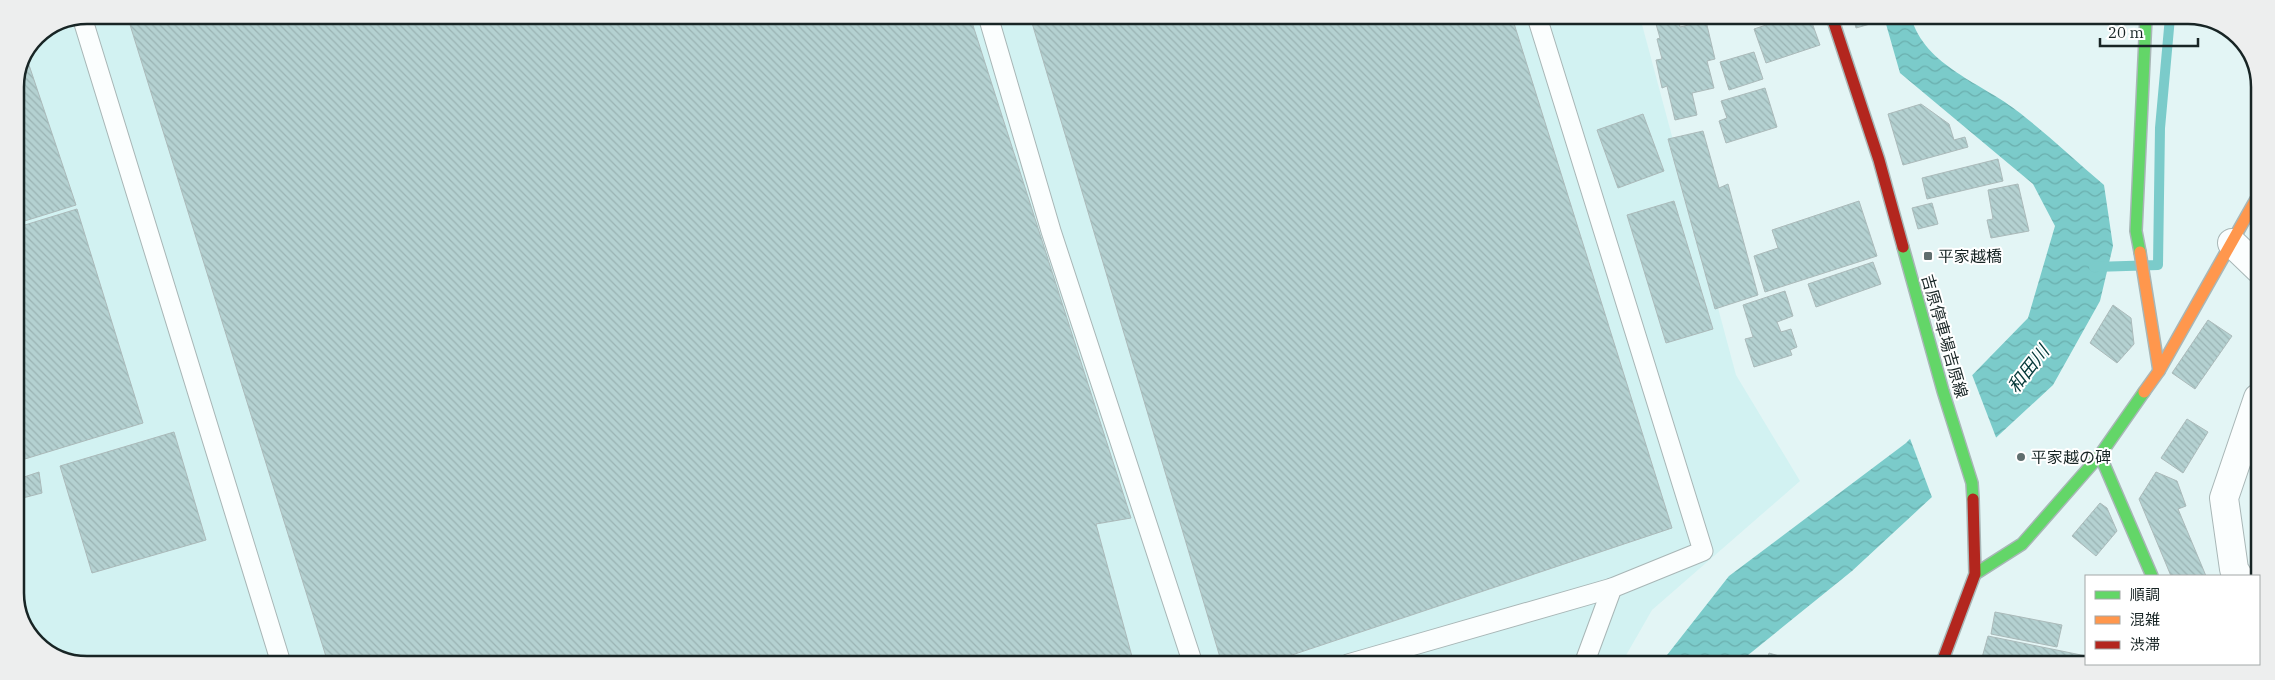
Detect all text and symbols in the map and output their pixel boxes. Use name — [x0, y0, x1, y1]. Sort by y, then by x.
scale bar — [2100, 15, 2198, 47]
text: 20 m — [2108, 23, 2144, 42]
place label: 平家越橋 — [1938, 246, 2002, 266]
marker: 平家越橋 — [1922, 250, 1934, 262]
street label: 吉原停車場吉原線 — [1918, 272, 1972, 400]
water label: 和田川 — [2002, 339, 2055, 397]
place label: 平家越の碑 — [2031, 447, 2111, 467]
marker: 平家越の碑 — [2015, 451, 2027, 463]
legend — [2085, 575, 2260, 665]
text: 順調 — [2130, 585, 2160, 604]
text: 混雑 — [2130, 610, 2160, 629]
text: 渋滞 — [2130, 635, 2160, 654]

